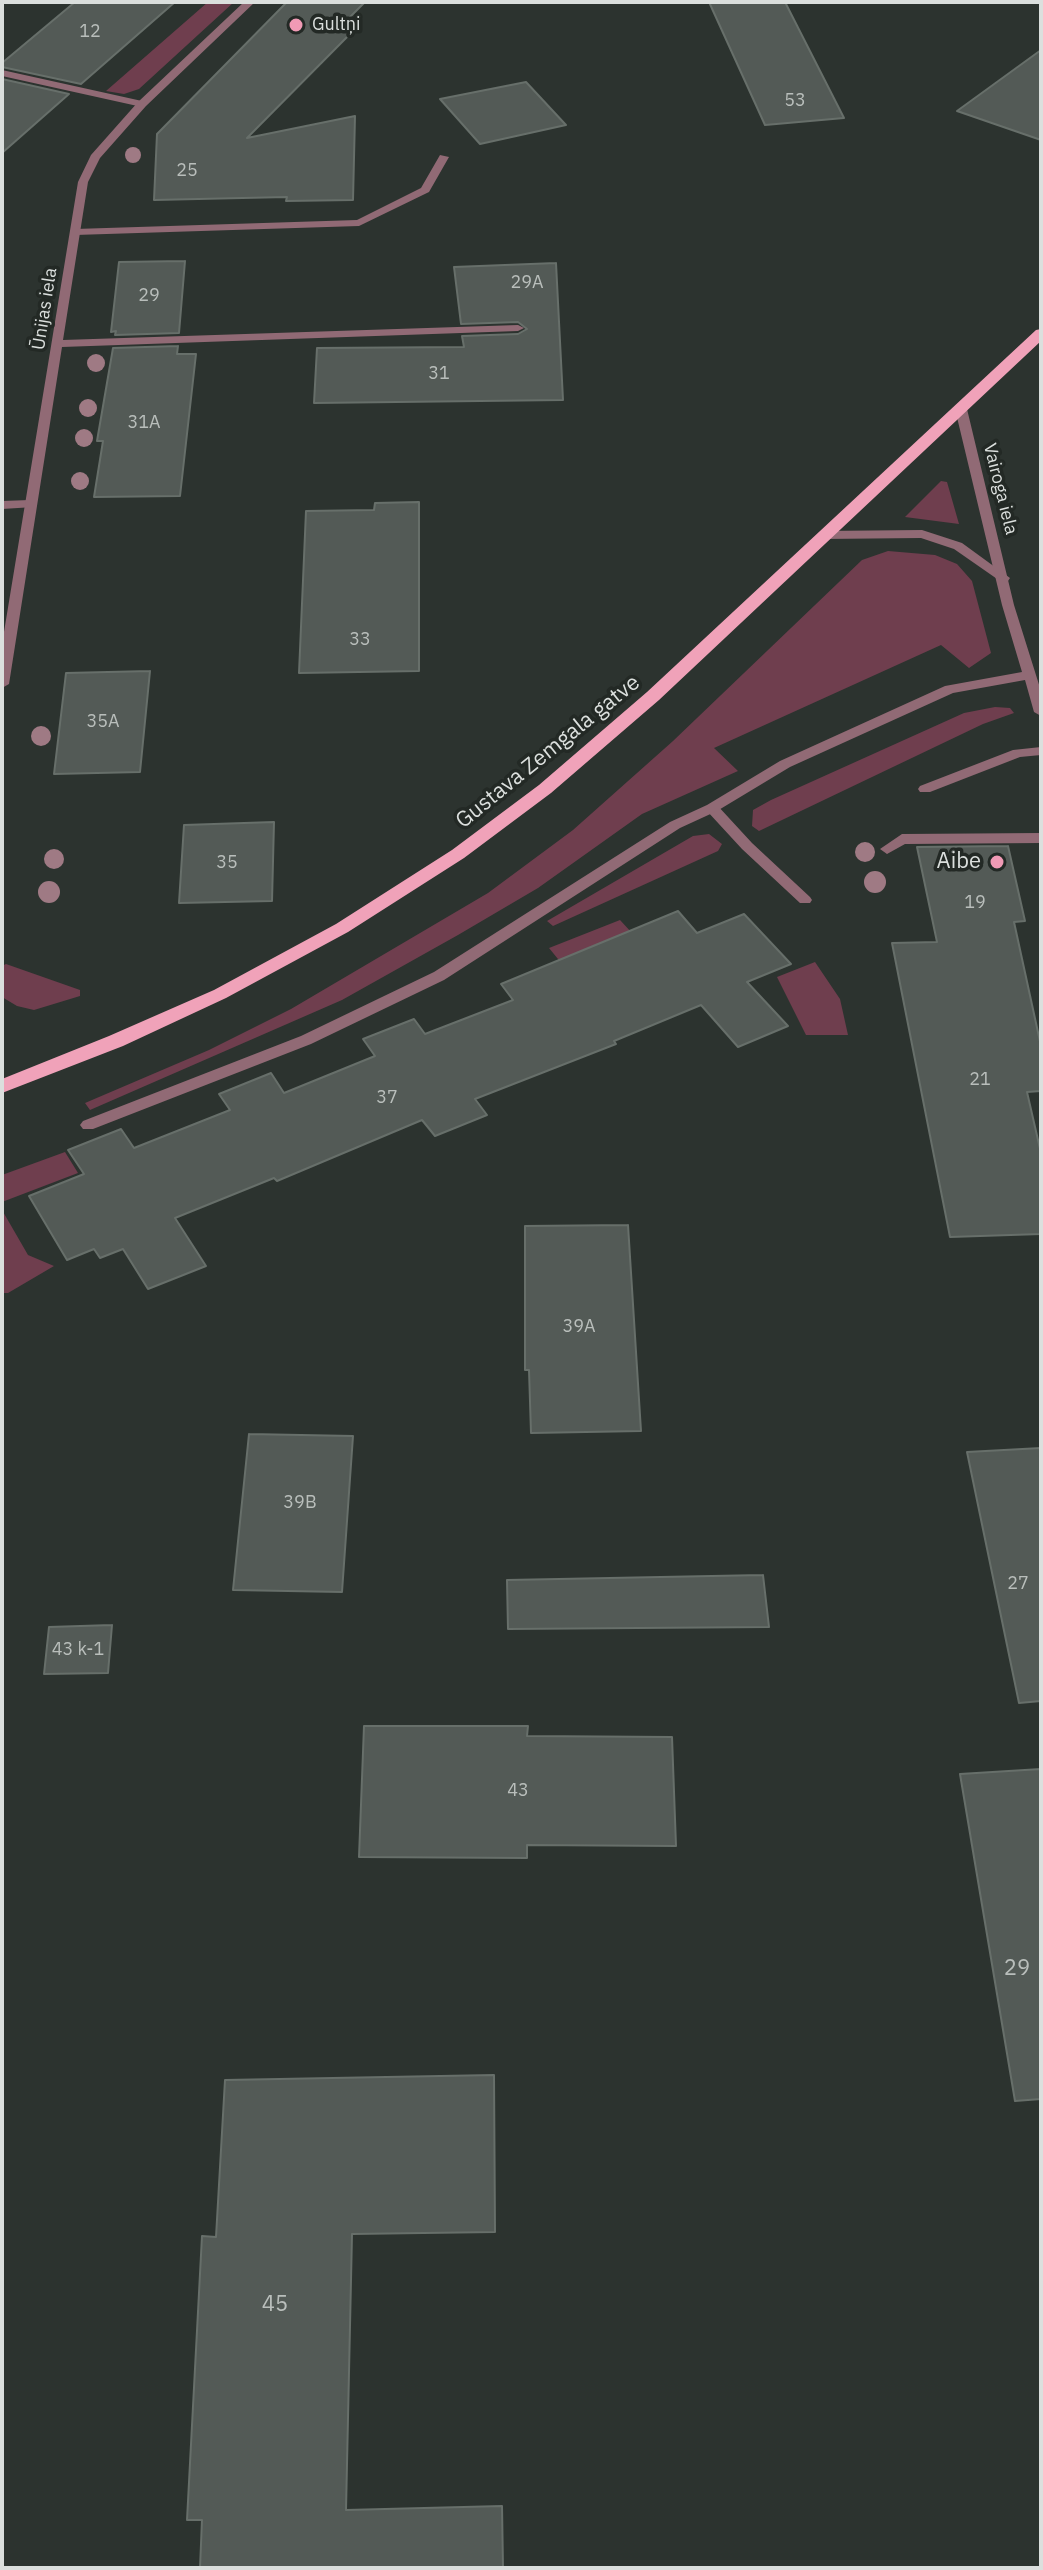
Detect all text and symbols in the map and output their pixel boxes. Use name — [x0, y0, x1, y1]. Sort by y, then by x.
place label: Gultņi — [312, 14, 361, 36]
marker: Gultņi — [287, 16, 305, 34]
house number: 12 — [79, 21, 101, 43]
house number: 53 — [784, 90, 806, 112]
house number: 25 — [176, 160, 198, 182]
street label: Ūnijas iela — [28, 266, 62, 352]
house number: 29A — [510, 272, 544, 294]
house number: 29 — [138, 285, 160, 307]
house number: 31 — [428, 363, 450, 385]
house number: 31A — [127, 412, 161, 434]
street label: Vairoga iela — [978, 441, 1022, 537]
house number: 33 — [349, 629, 371, 651]
street label: Gustava Zemgala gatve — [451, 670, 645, 834]
house number: 35A — [86, 711, 120, 733]
place label: Aibe — [937, 849, 981, 875]
house number: 35 — [216, 852, 238, 874]
marker: Aibe — [988, 853, 1006, 871]
house number: 19 — [964, 892, 986, 914]
house number: 21 — [969, 1069, 991, 1091]
house number: 37 — [376, 1087, 398, 1109]
house number: 39A — [562, 1316, 596, 1338]
house number: 39B — [283, 1492, 317, 1514]
house number: 27 — [1007, 1573, 1029, 1595]
house number: 43 k-1 — [52, 1639, 104, 1661]
house number: 43 — [507, 1780, 529, 1802]
house number: 29 — [1004, 1956, 1030, 1982]
house number: 45 — [262, 2292, 288, 2318]

